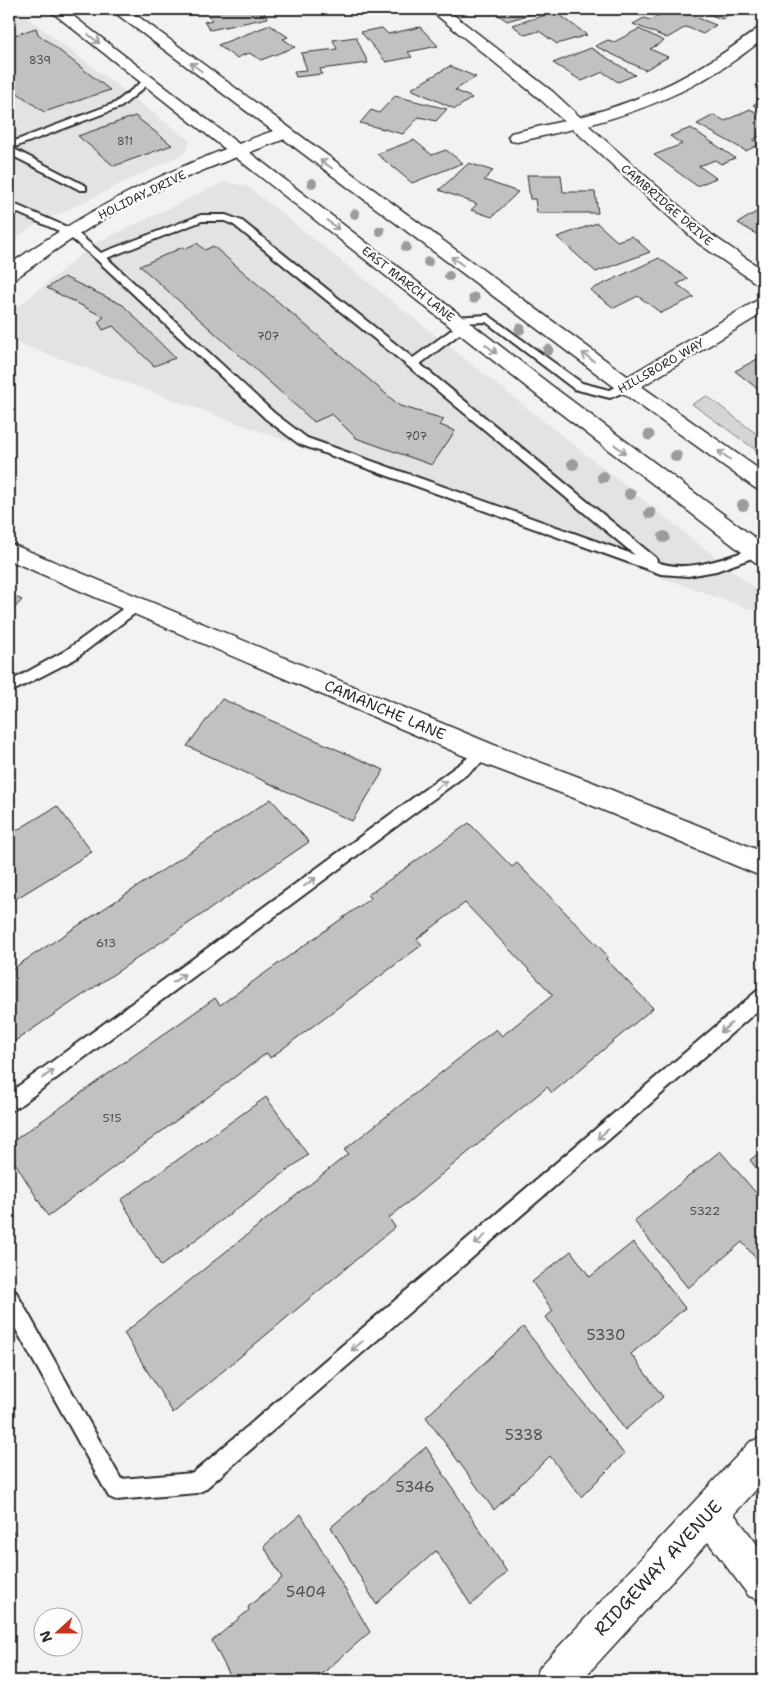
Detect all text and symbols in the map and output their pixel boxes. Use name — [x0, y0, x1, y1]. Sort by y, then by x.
one-way arrow — [87, 33, 100, 44]
house number: 839 — [29, 53, 51, 68]
one-way arrow — [189, 62, 203, 72]
house number: 811 — [117, 134, 133, 149]
one-way arrow — [319, 159, 333, 169]
street label: CAMBRIDGE DRIVE — [618, 161, 716, 249]
street label: HOLIDAY DRIVE — [95, 167, 189, 223]
one-way arrow — [326, 219, 339, 230]
street label: EAST MARCH LANE — [358, 243, 458, 325]
one-way arrow — [450, 256, 464, 266]
house number: 707 — [257, 329, 279, 344]
street label: HILLSBORO WAY — [615, 334, 708, 397]
one-way arrow — [484, 344, 497, 355]
one-way arrow — [581, 352, 595, 362]
house number: 707 — [405, 429, 427, 444]
one-way arrow — [613, 443, 626, 454]
one-way arrow — [717, 450, 731, 460]
street label: CAMANCHE LANE — [321, 675, 449, 745]
one-way arrow — [434, 780, 447, 791]
one-way arrow — [303, 876, 316, 887]
house number: 613 — [96, 935, 116, 951]
one-way arrow — [172, 973, 186, 983]
one-way arrow — [720, 1022, 733, 1033]
one-way arrow — [41, 1069, 55, 1079]
house number: 515 — [102, 1110, 122, 1126]
one-way arrow — [597, 1128, 610, 1139]
house number: 5322 — [690, 1203, 720, 1219]
one-way arrow — [474, 1234, 487, 1245]
house number: 5330 — [587, 1325, 625, 1345]
one-way arrow — [350, 1340, 363, 1351]
house number: 5338 — [505, 1425, 543, 1445]
house number: 5346 — [395, 1477, 435, 1497]
street label: RIDGEWAY AVENUE — [589, 1495, 727, 1641]
house number: 5404 — [286, 1582, 326, 1602]
north arrow — [32, 1608, 82, 1658]
text: N — [35, 1628, 56, 1645]

